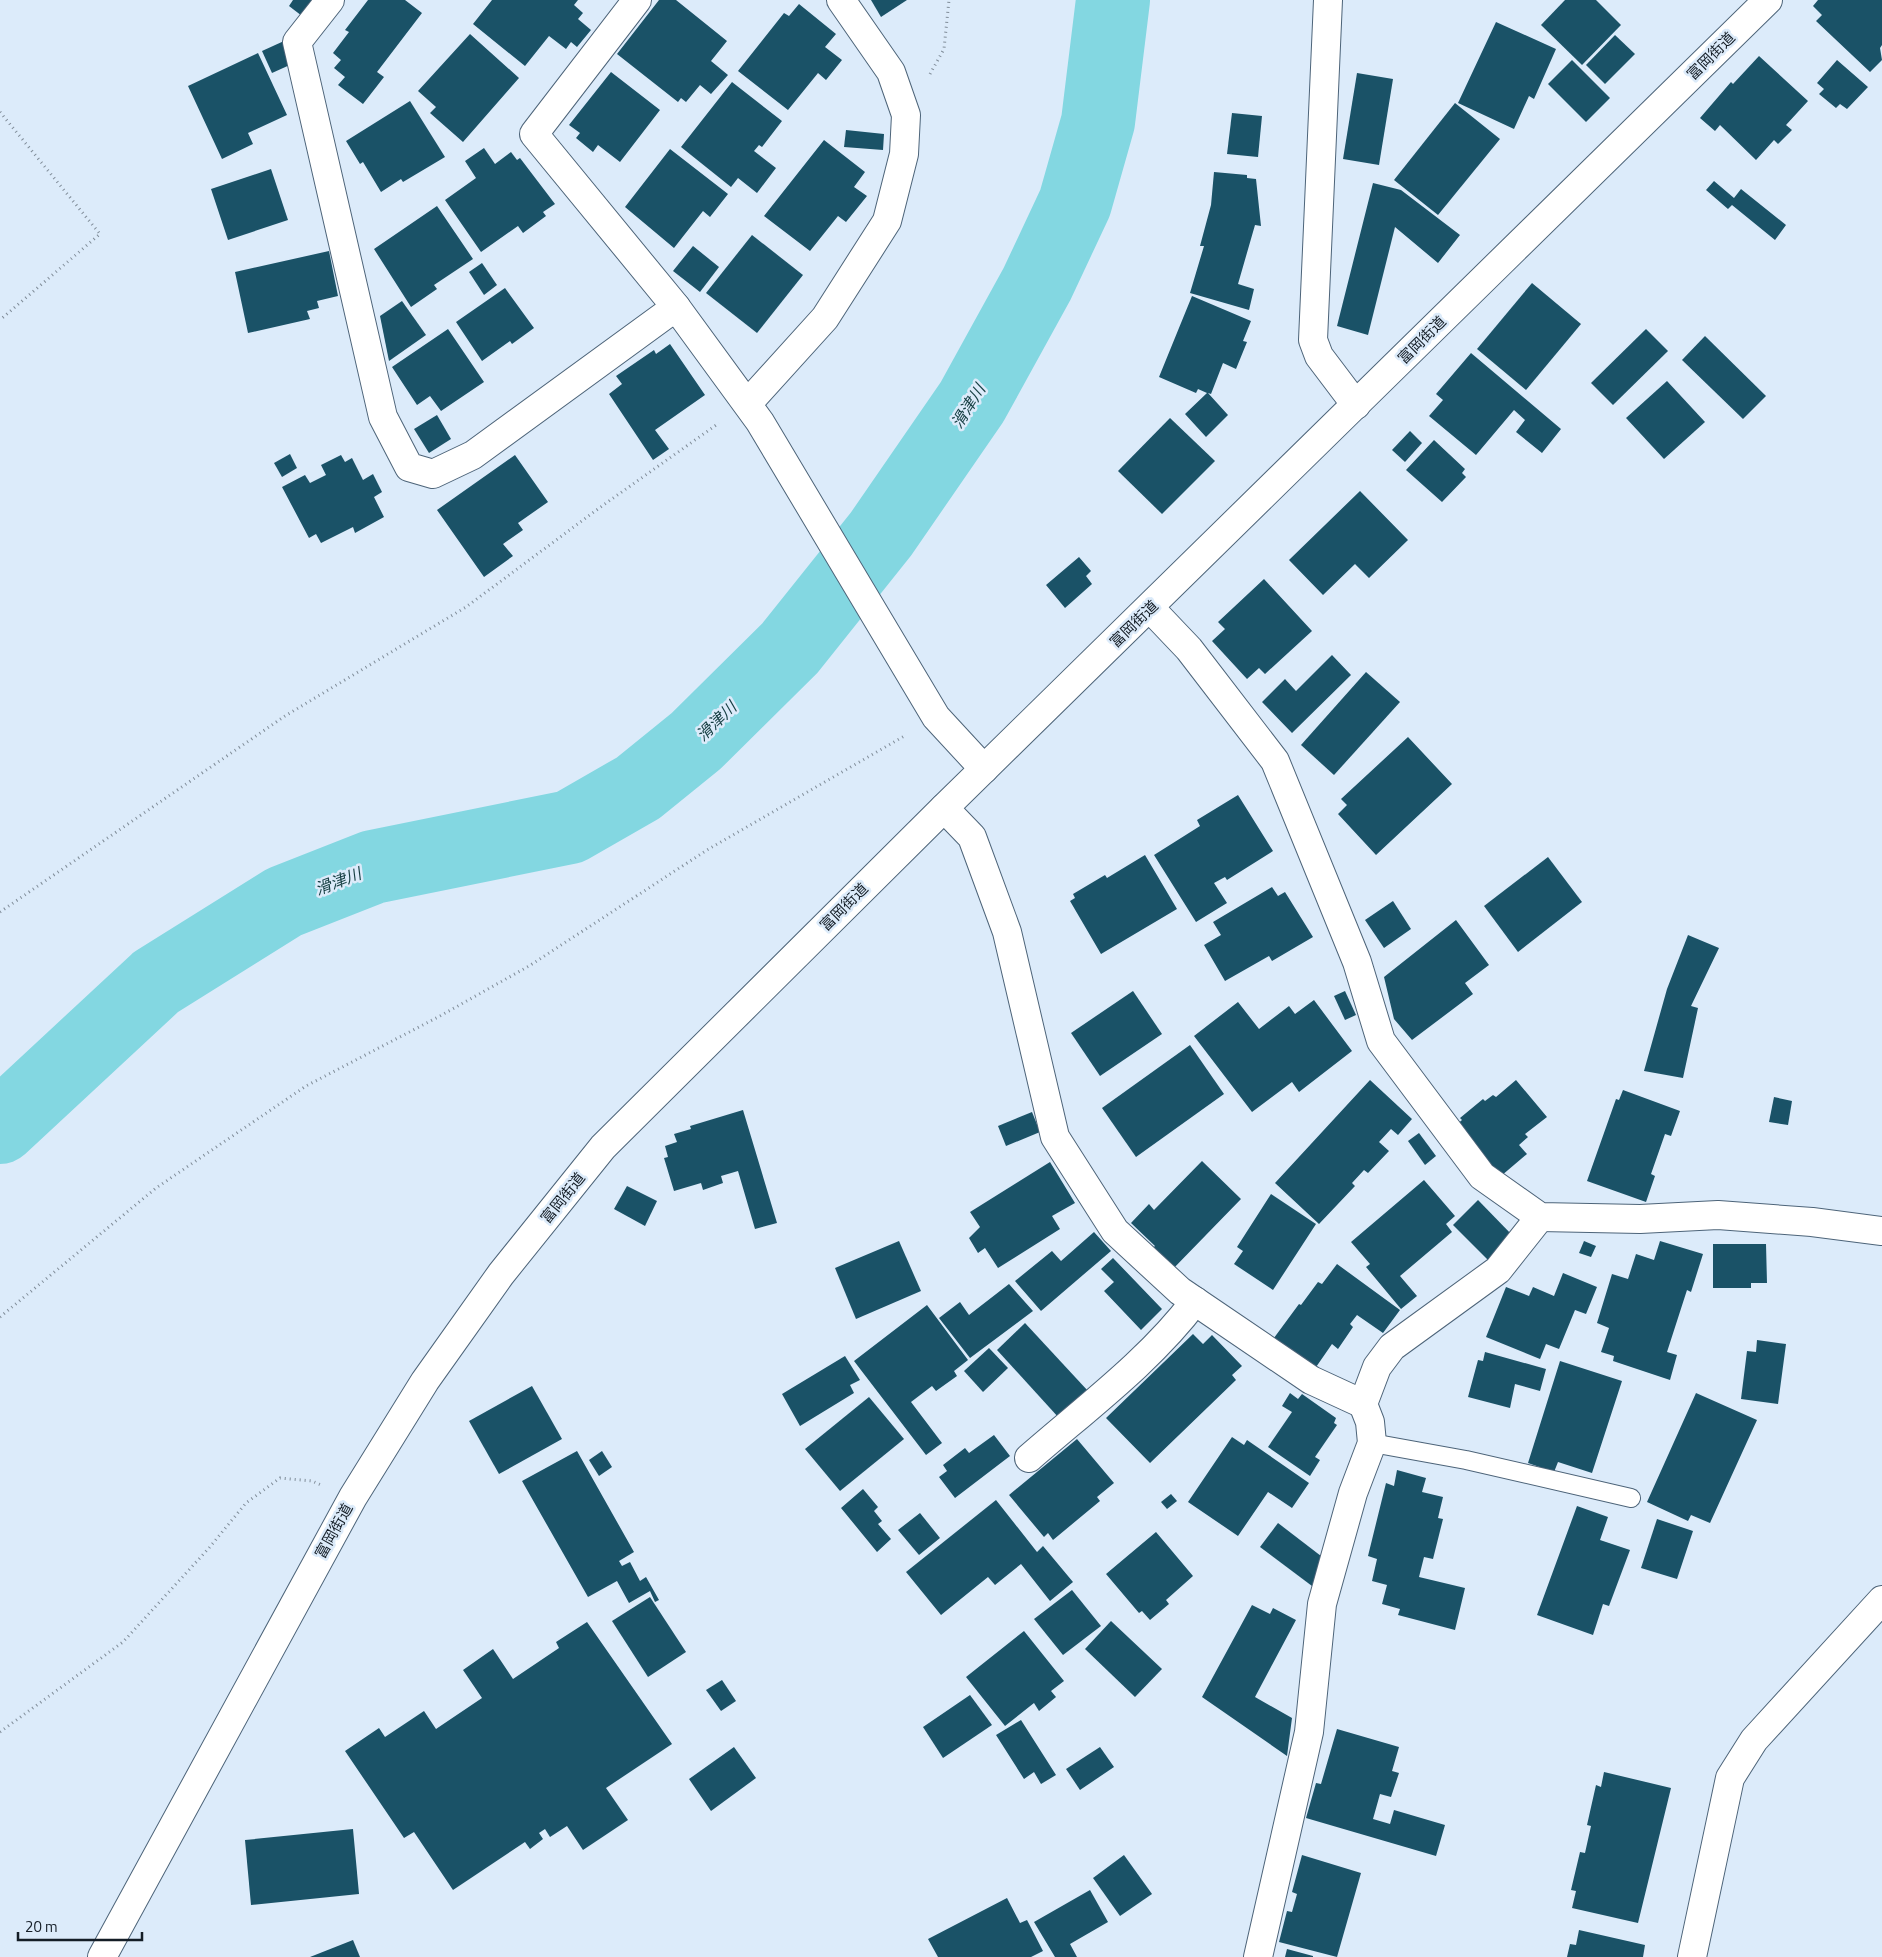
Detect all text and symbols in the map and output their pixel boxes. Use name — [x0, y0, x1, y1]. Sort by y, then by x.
street label: 富岡街道 — [1681, 26, 1740, 85]
street label: 富岡街道 — [1392, 310, 1451, 369]
water label: 滑津川 — [945, 378, 992, 433]
street label: 富岡街道 — [1104, 595, 1163, 653]
water label: 滑津川 — [690, 694, 743, 746]
water label: 滑津川 — [311, 860, 367, 901]
street label: 富岡街道 — [814, 877, 873, 936]
street label: 富岡街道 — [535, 1167, 590, 1228]
street label: 富岡街道 — [309, 1499, 358, 1563]
scale bar — [18, 1910, 141, 1942]
text: 20 m — [25, 1915, 58, 1938]

